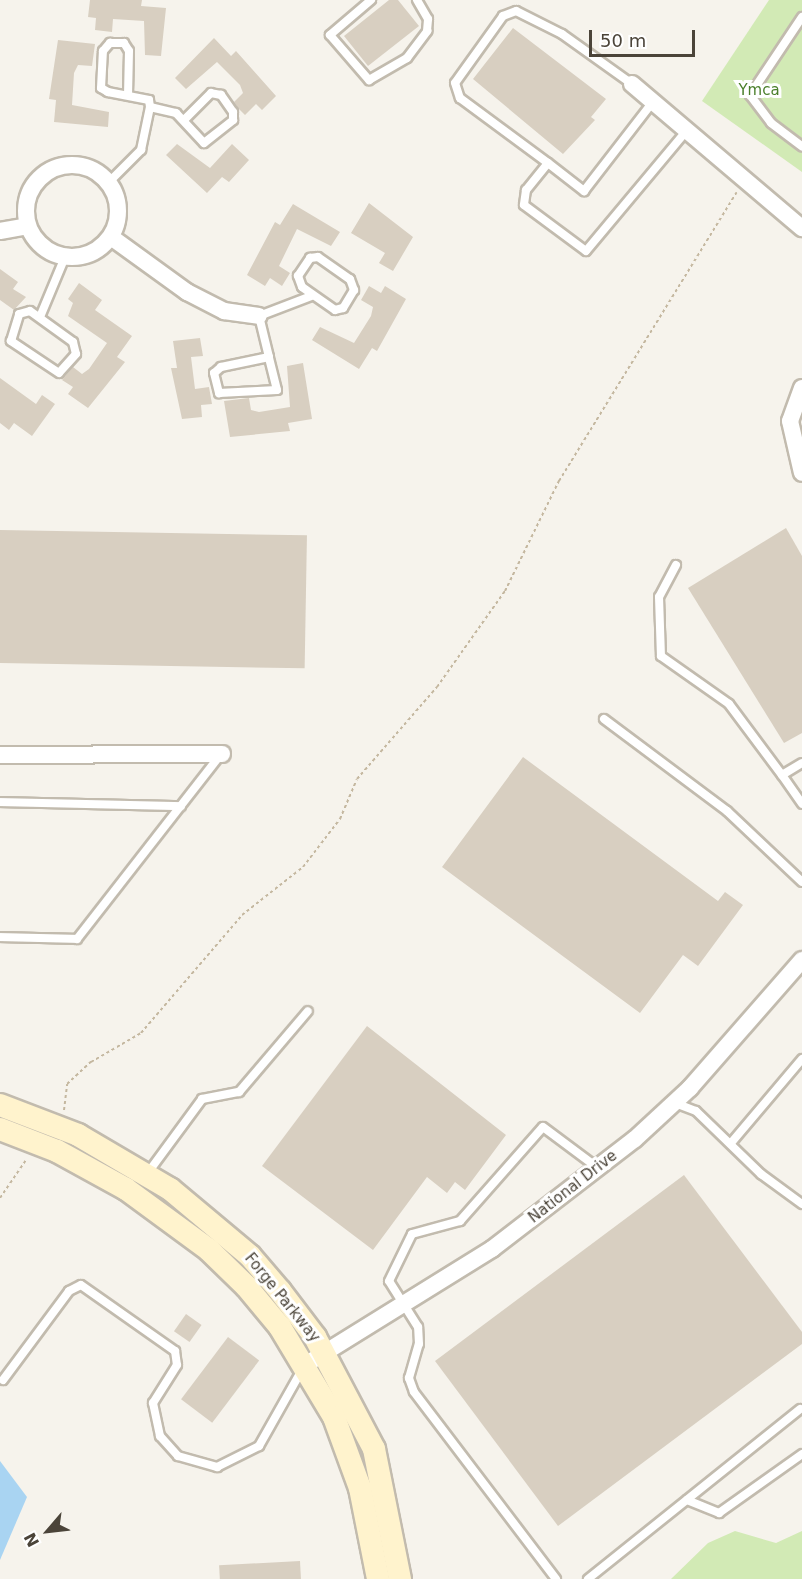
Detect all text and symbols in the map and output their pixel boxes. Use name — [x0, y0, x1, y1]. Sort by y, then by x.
scale bar — [592, 18, 698, 56]
text: 50 m — [600, 30, 646, 51]
park label: Ymca — [738, 82, 780, 100]
street label: National Drive — [525, 1147, 621, 1227]
street label: Forge Parkway — [241, 1250, 323, 1346]
north arrow — [18, 1501, 78, 1561]
text: N — [20, 1529, 43, 1550]

